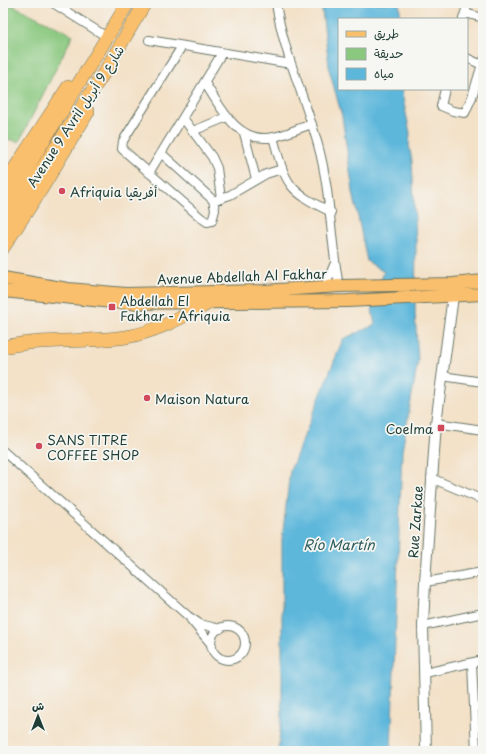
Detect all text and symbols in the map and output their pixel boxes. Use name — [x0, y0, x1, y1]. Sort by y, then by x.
legend — [338, 18, 468, 90]
text: طريق — [374, 24, 399, 42]
street label: Avenue 9 Avril شارع 9 أبريل — [22, 41, 129, 191]
text: حديقة — [374, 44, 403, 62]
text: مياه — [374, 64, 394, 82]
place label: Afriquia أفريقيا — [70, 182, 158, 201]
marker: Afriquia أفريقيا — [57, 186, 67, 196]
street label: Avenue Abdellah Al Fakhar — [157, 264, 327, 288]
place label: Abdellah El Fakhar - Afriquia — [120, 291, 230, 325]
marker: Abdellah El Fakhar - Afriquia — [107, 302, 117, 312]
place label: Maison Natura — [155, 389, 249, 408]
marker: Maison Natura — [142, 393, 152, 403]
place label: Coelma — [386, 419, 434, 438]
marker: Coelma — [436, 423, 446, 433]
place label: SANS TITRE COFFEE SHOP — [47, 430, 139, 464]
marker: SANS TITRE COFFEE SHOP — [34, 441, 44, 451]
street label: Rue Zarkae — [403, 485, 427, 559]
water label: Río Martín — [303, 534, 375, 555]
north arrow — [18, 696, 58, 736]
text: ش — [32, 697, 44, 714]

